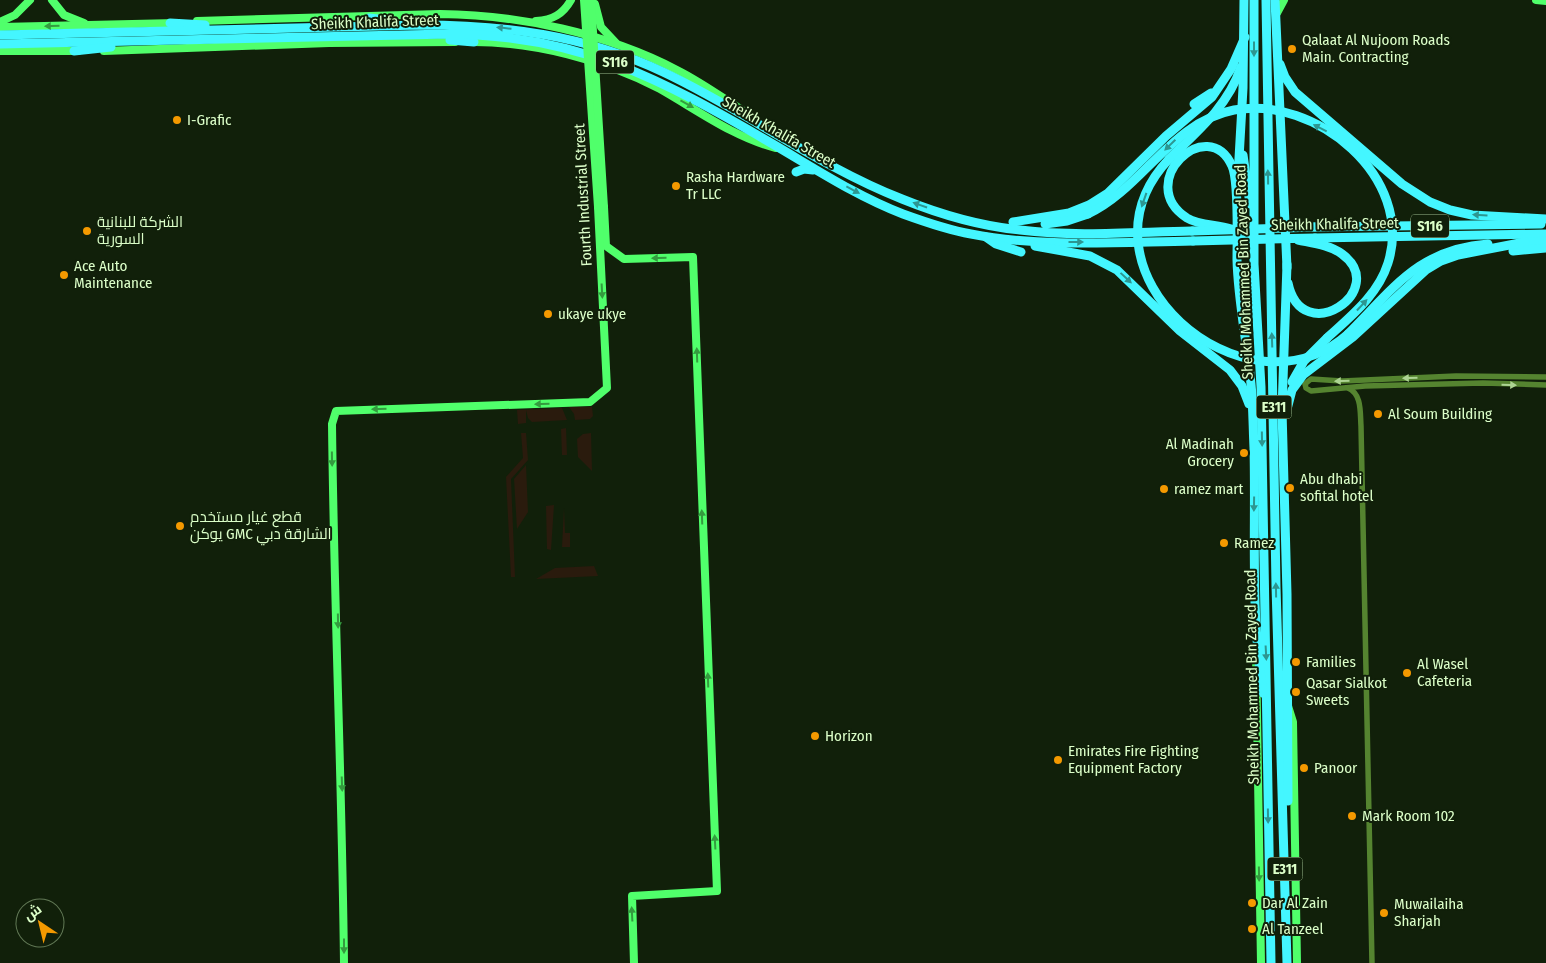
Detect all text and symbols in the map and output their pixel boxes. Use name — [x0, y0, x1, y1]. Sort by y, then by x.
street label: Sheikh Khalifa Street — [311, 11, 439, 33]
one-way arrow — [44, 23, 60, 31]
one-way arrow — [496, 24, 512, 32]
place label: Qalaat Al Nujoom Roads Main. Contracting — [1302, 31, 1450, 66]
one-way arrow — [1250, 41, 1258, 57]
marker: Qalaat Al Nujoom Roads Main. Contracting — [1286, 43, 1298, 55]
road number: S116 — [596, 51, 634, 74]
street label: Sheikh Khalifa Street — [719, 92, 839, 172]
one-way arrow — [679, 100, 694, 108]
place label: I-Grafic — [187, 111, 232, 129]
marker: I-Grafic — [171, 114, 183, 126]
street label: Fourth Industrial Street — [570, 123, 596, 267]
one-way arrow — [1312, 124, 1327, 132]
one-way arrow — [1165, 139, 1177, 151]
street label: Sheikh Mohammed Bin Zayed Road — [1231, 164, 1257, 380]
place label: Rasha Hardware Tr LLC — [686, 168, 785, 203]
one-way arrow — [1264, 169, 1272, 185]
marker: Rasha Hardware Tr LLC — [670, 180, 682, 192]
one-way arrow — [845, 186, 860, 194]
one-way arrow — [1139, 192, 1147, 207]
one-way arrow — [912, 201, 927, 209]
one-way arrow — [1472, 211, 1488, 219]
place label: الشركة للبنانية السورية — [97, 213, 183, 248]
street label: Sheikh Khalifa Street — [1271, 214, 1399, 234]
road number: S116 — [1411, 215, 1449, 238]
marker: الشركة للبنانية السورية — [81, 225, 93, 237]
one-way arrow — [1069, 238, 1085, 246]
one-way arrow — [651, 254, 667, 262]
place label: Ace Auto Maintenance — [74, 257, 153, 292]
marker: Ace Auto Maintenance — [58, 269, 70, 281]
one-way arrow — [1120, 272, 1132, 284]
one-way arrow — [598, 283, 606, 299]
one-way arrow — [1356, 299, 1368, 311]
place label: ukaye ukye — [558, 305, 626, 323]
marker: ukaye ukye — [542, 308, 554, 320]
one-way arrow — [1268, 332, 1276, 348]
one-way arrow — [692, 346, 700, 362]
one-way arrow — [1402, 375, 1418, 383]
one-way arrow — [1334, 377, 1350, 385]
one-way arrow — [1501, 381, 1517, 389]
road number: E311 — [1256, 396, 1292, 418]
one-way arrow — [533, 400, 549, 408]
place label: Al Soum Building — [1388, 405, 1492, 423]
one-way arrow — [371, 406, 387, 414]
marker: Al Soum Building — [1372, 408, 1384, 420]
one-way arrow — [1258, 431, 1266, 447]
place label: Al Madinah Grocery — [1166, 435, 1234, 470]
marker: Al Madinah Grocery — [1238, 447, 1250, 459]
one-way arrow — [328, 451, 336, 467]
place label: Abu dhabi sofital hotel — [1300, 470, 1374, 505]
place label: ramez mart — [1174, 480, 1244, 498]
marker: Abu dhabi sofital hotel — [1284, 482, 1296, 494]
marker: ramez mart — [1158, 483, 1170, 495]
one-way arrow — [1250, 496, 1258, 512]
place label: قطع غيار مستخدم يوكن GMC الشارقة دبي — [190, 508, 332, 546]
one-way arrow — [698, 509, 706, 525]
marker: قطع غيار مستخدم يوكن GMC الشارقة دبي — [174, 520, 186, 532]
place label: Ramez — [1234, 534, 1274, 552]
marker: Ramez — [1218, 537, 1230, 549]
street label: Sheikh Mohammed Bin Zayed Road — [1241, 569, 1263, 785]
one-way arrow — [1272, 581, 1280, 597]
one-way arrow — [334, 614, 342, 630]
one-way arrow — [1263, 646, 1271, 662]
place label: Families — [1306, 653, 1356, 671]
place label: Al Wasel Cafeteria — [1417, 655, 1472, 690]
marker: Families — [1290, 656, 1302, 668]
marker: Al Wasel Cafeteria — [1401, 667, 1413, 679]
one-way arrow — [704, 671, 712, 687]
place label: Qasar Sialkot Sweets — [1306, 674, 1387, 709]
marker: Qasar Sialkot Sweets — [1290, 686, 1302, 698]
place label: Horizon — [825, 727, 873, 745]
marker: Horizon — [809, 730, 821, 742]
place label: Emirates Fire Fighting Equipment Factory — [1068, 742, 1198, 777]
marker: Emirates Fire Fighting Equipment Factory — [1052, 754, 1064, 766]
place label: Panoor — [1314, 759, 1358, 777]
marker: Panoor — [1298, 762, 1310, 774]
one-way arrow — [338, 776, 346, 792]
place label: Mark Room 102 — [1362, 807, 1455, 825]
one-way arrow — [1264, 808, 1272, 824]
marker: Mark Room 102 — [1346, 810, 1358, 822]
one-way arrow — [711, 834, 719, 850]
road number: E311 — [1268, 858, 1302, 881]
one-way arrow — [1255, 866, 1263, 882]
place label: Dar Al Zain — [1262, 894, 1328, 912]
place label: Muwailaiha Sharjah — [1394, 895, 1464, 930]
marker: Dar Al Zain — [1246, 897, 1258, 909]
north arrow — [15, 898, 65, 948]
text: ش — [21, 901, 45, 925]
one-way arrow — [628, 906, 636, 922]
marker: Muwailaiha Sharjah — [1378, 907, 1390, 919]
place label: Al Tanzeel — [1262, 920, 1323, 938]
marker: Al Tanzeel — [1246, 923, 1258, 935]
one-way arrow — [340, 939, 348, 955]

